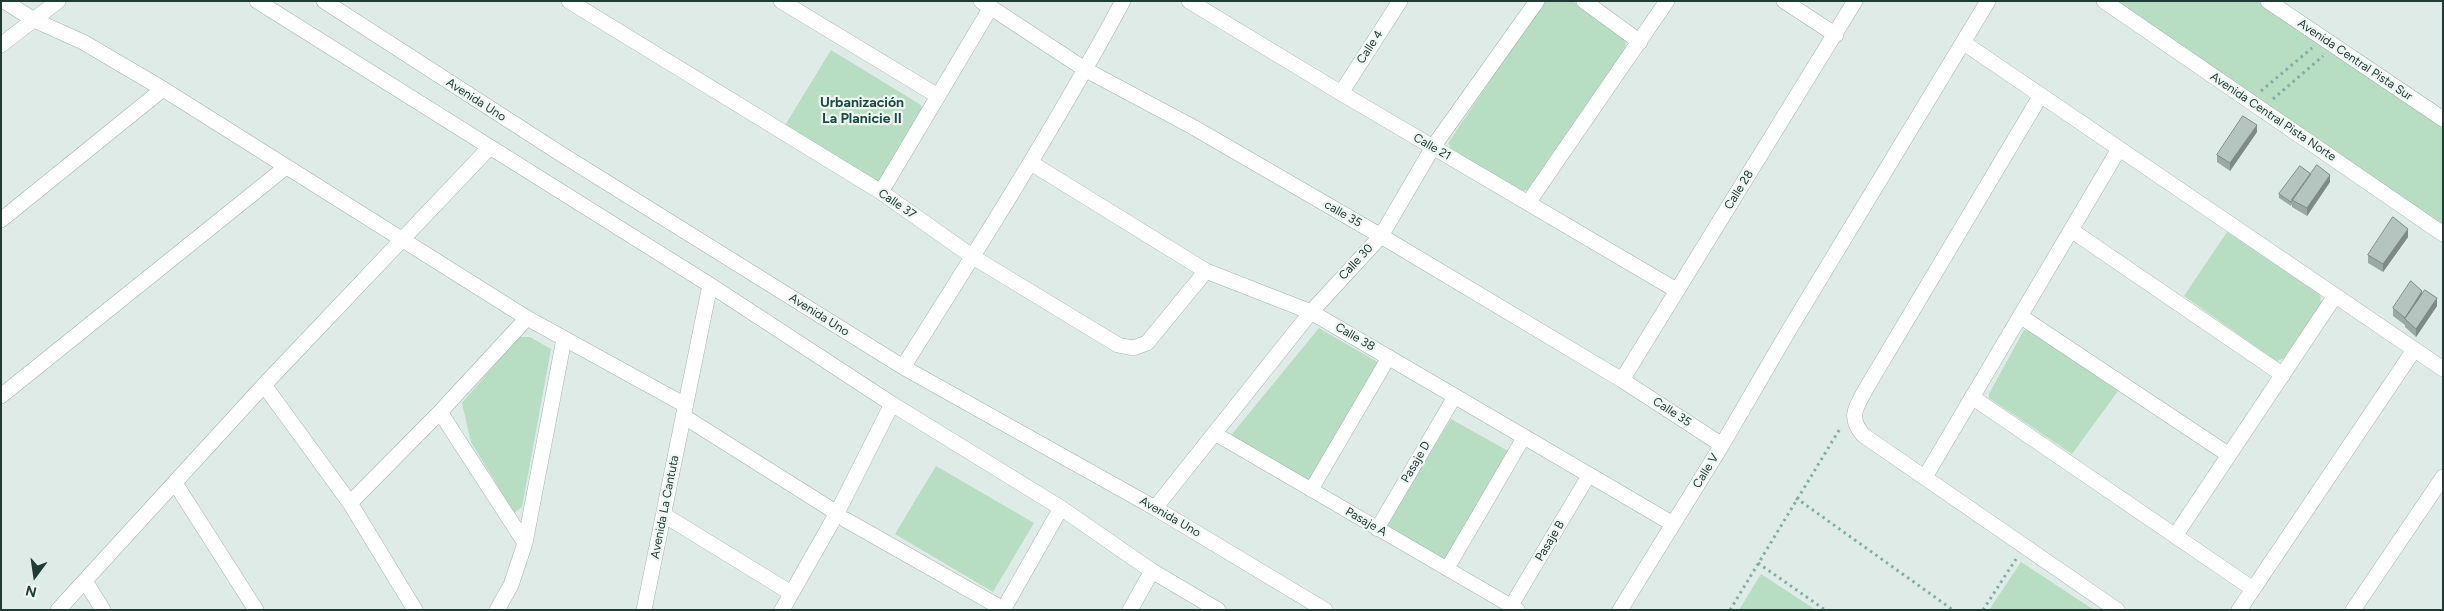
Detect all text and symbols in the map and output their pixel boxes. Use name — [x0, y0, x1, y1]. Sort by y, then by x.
street label: Avenida Central Pista Sur — [2295, 16, 2415, 104]
street label: Calle 4 — [1354, 28, 1386, 66]
street label: Avenida Central Pista Norte — [2207, 69, 2339, 165]
street label: Avenida Uno — [443, 75, 509, 125]
district label: Urbanización La Planicie II — [820, 95, 904, 128]
street label: Calle 21 — [1411, 130, 1453, 164]
street label: Calle 28 — [1721, 168, 1757, 212]
street label: Calle 37 — [875, 186, 919, 222]
street label: calle 35 — [1322, 198, 1364, 230]
street label: Calle 30 — [1336, 241, 1376, 283]
street label: Avenida Uno — [786, 291, 852, 339]
street label: Calle 38 — [1333, 320, 1377, 354]
street label: Calle 35 — [1650, 394, 1694, 430]
street label: Pasaje D — [1398, 439, 1434, 485]
street label: Calle V — [1690, 451, 1722, 491]
street label: Avenida La Cantuta — [648, 454, 682, 560]
street label: Avenida Uno — [1137, 494, 1203, 540]
street label: Pasaje A — [1343, 504, 1389, 540]
street label: Pasaje B — [1532, 518, 1568, 564]
north arrow — [10, 551, 60, 601]
text: N — [24, 581, 39, 601]

